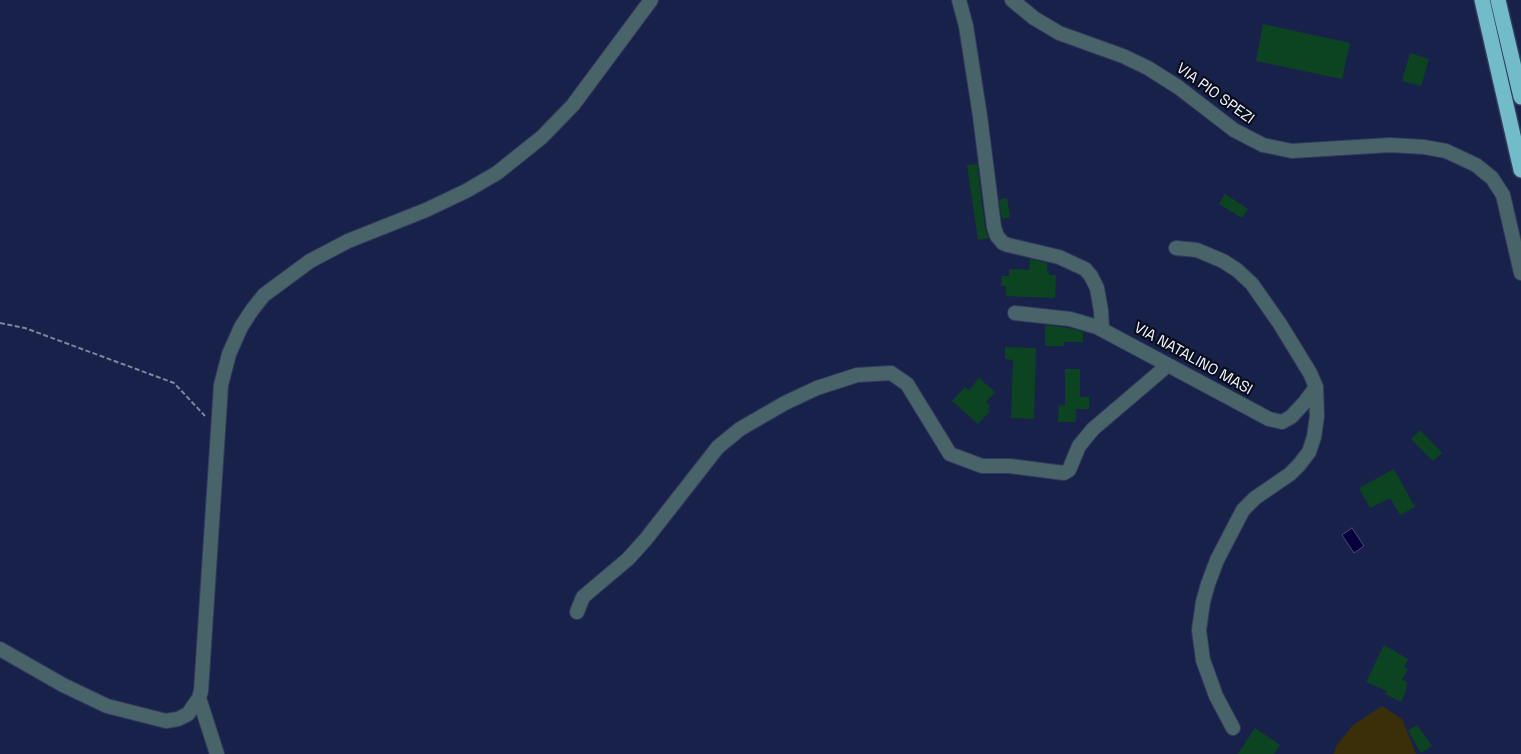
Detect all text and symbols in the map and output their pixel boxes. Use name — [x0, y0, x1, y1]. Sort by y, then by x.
street label: VIA PIO SPEZI — [1173, 60, 1257, 128]
street label: VIA NATALINO MASI — [1131, 319, 1255, 399]

